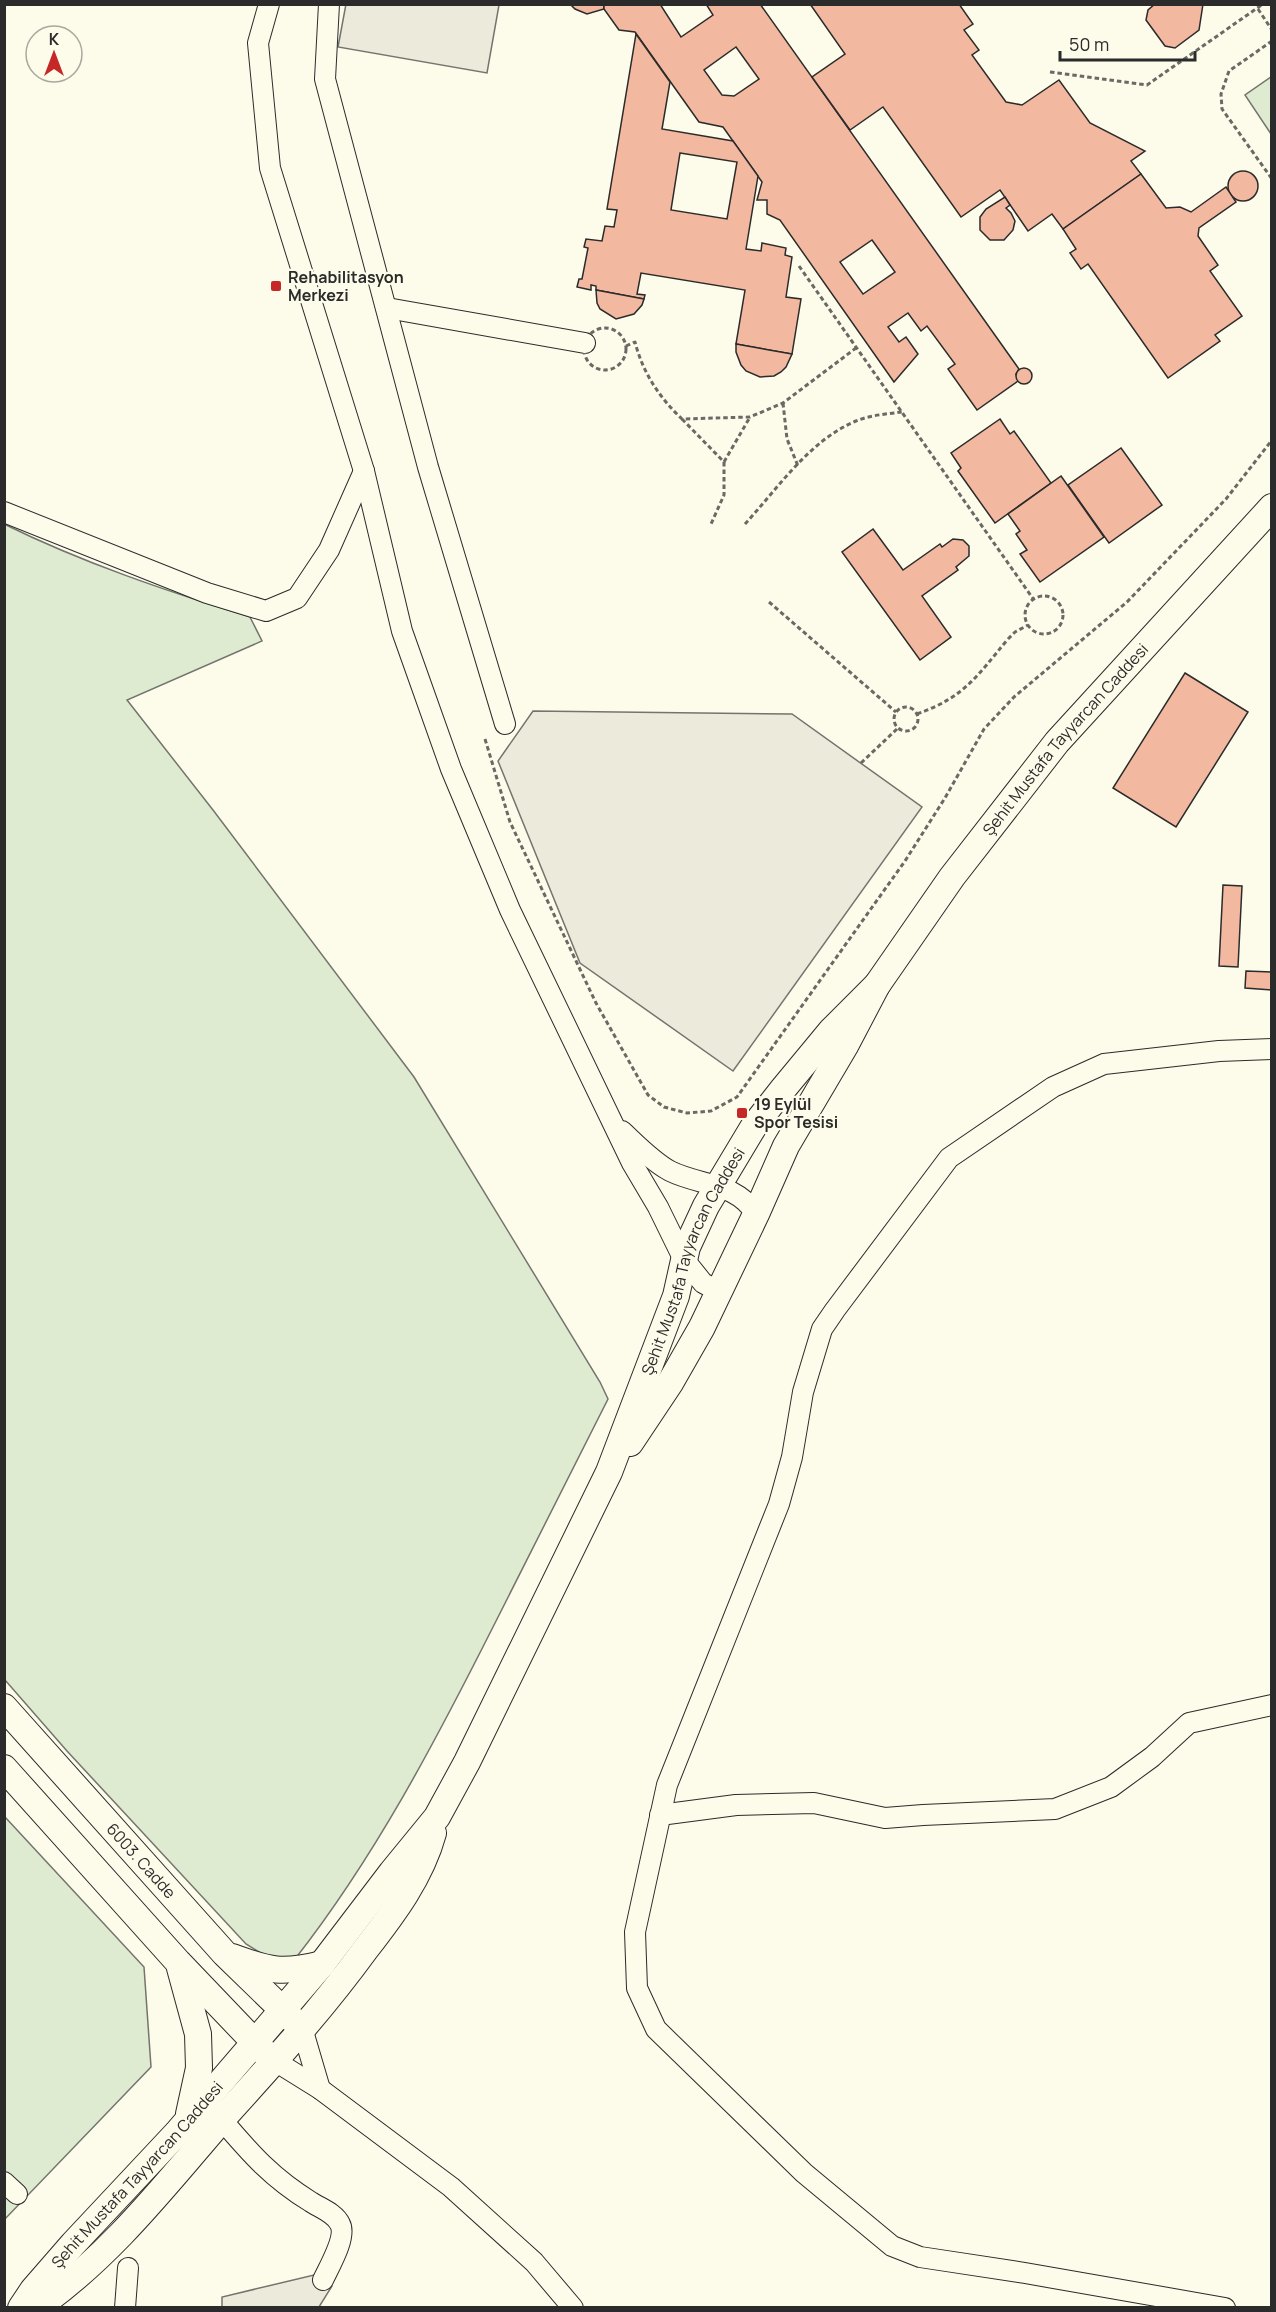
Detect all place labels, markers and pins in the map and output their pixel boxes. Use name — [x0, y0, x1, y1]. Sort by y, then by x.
place label: Rehabilitasyon Merkezi — [288, 266, 404, 306]
marker: Rehabilitasyon Merkezi — [269, 279, 283, 293]
place label: 19 Eylül Spor Tesisi — [754, 1093, 838, 1133]
marker: 19 Eylül Spor Tesisi — [735, 1106, 749, 1120]

